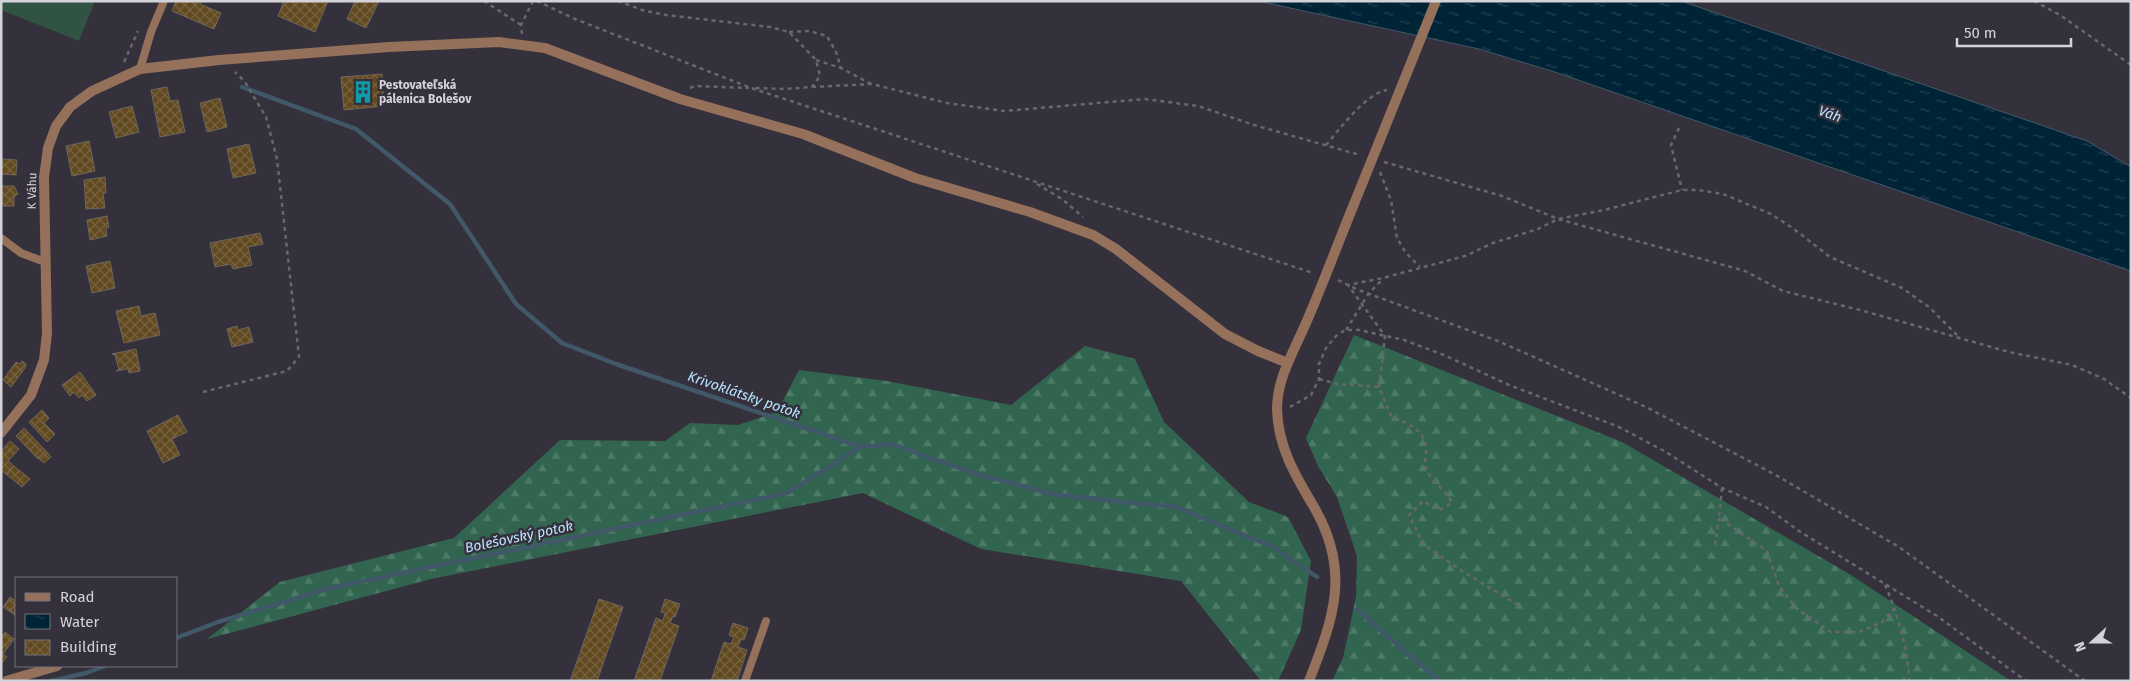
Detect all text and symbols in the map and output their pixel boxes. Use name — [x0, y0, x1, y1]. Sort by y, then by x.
scale bar — [1957, 15, 2071, 47]
text: 50 m — [1964, 24, 1997, 42]
place label: Pestovateľská pálenica Bolešov — [379, 78, 472, 106]
building icon: Pestovateľská pálenica Bolešov — [350, 79, 376, 105]
water label: Váh — [1816, 102, 1844, 126]
street label: K Váhu — [25, 172, 39, 210]
water label: Krivoklátsky potok — [685, 368, 803, 422]
water label: Bolešovský potok — [463, 517, 575, 557]
legend — [15, 577, 178, 667]
text: Road — [60, 588, 95, 606]
text: Water — [60, 613, 99, 631]
north arrow — [2067, 617, 2117, 667]
text: Building — [60, 638, 116, 656]
text: N — [2071, 639, 2090, 654]

